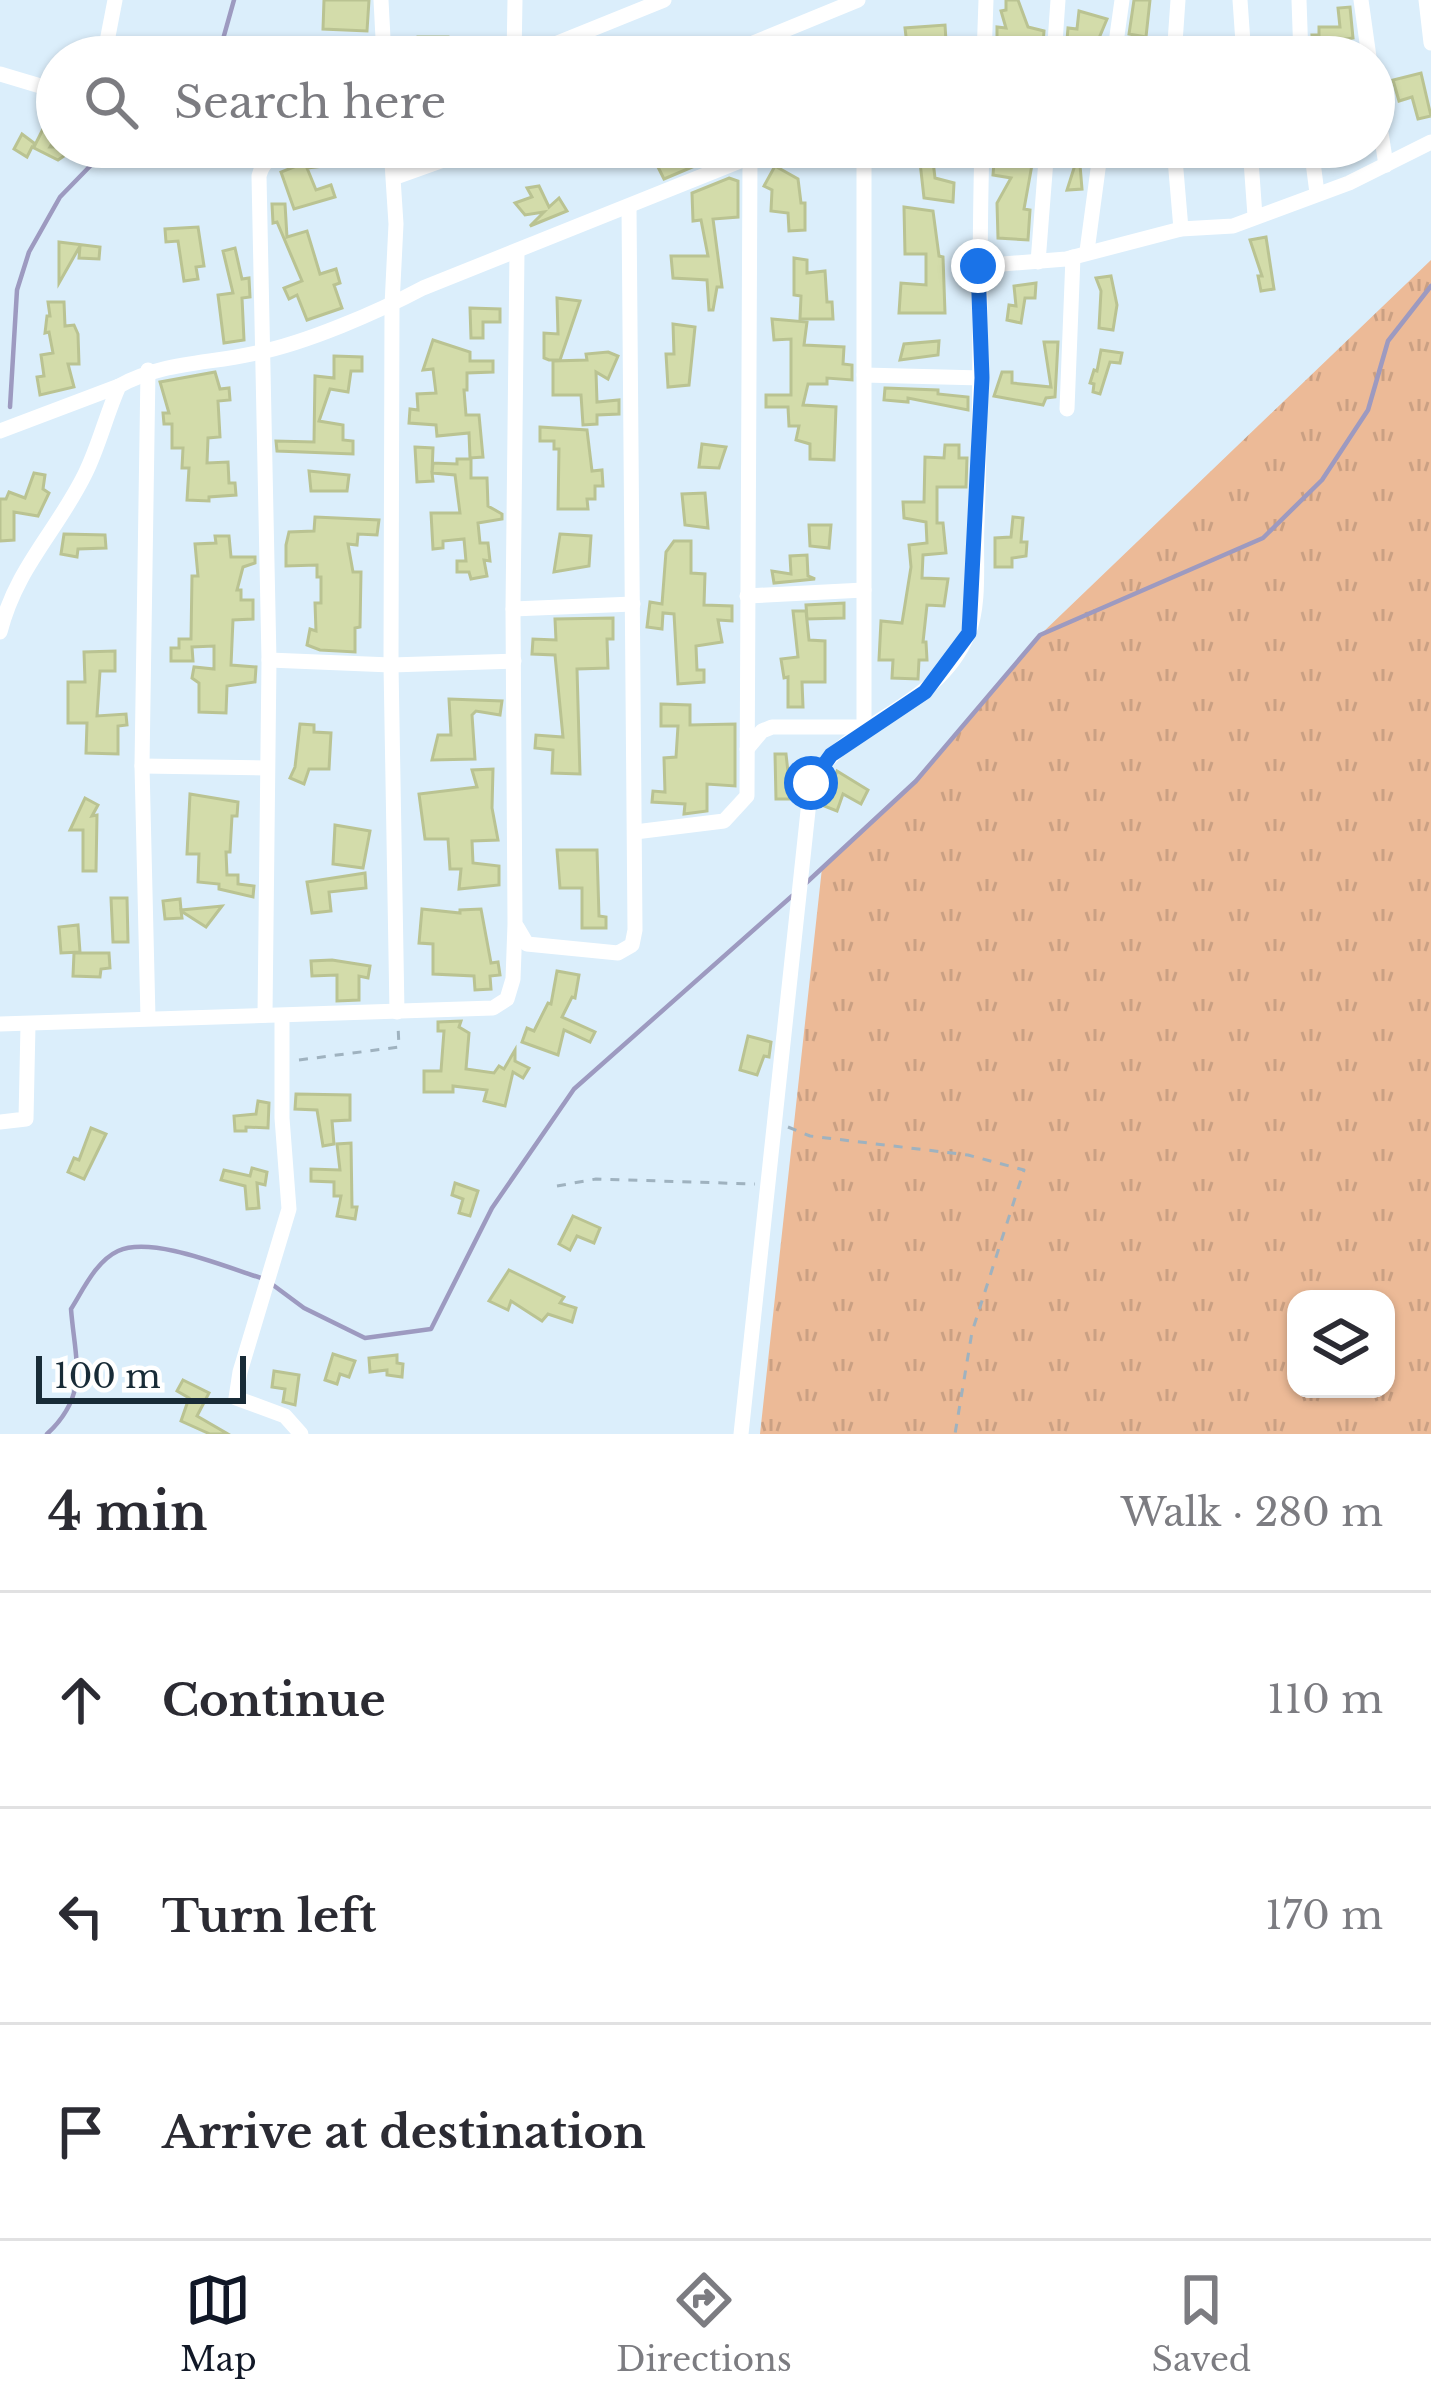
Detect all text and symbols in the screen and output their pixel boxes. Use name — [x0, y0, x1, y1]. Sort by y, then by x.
search box — [36, 36, 1395, 168]
icon: search — [78, 69, 144, 135]
text: Search here — [174, 74, 446, 130]
route end — [951, 239, 1005, 293]
route start — [784, 756, 838, 810]
map controls — [1287, 1290, 1395, 1398]
button: layers — [1287, 1290, 1395, 1398]
scale bar — [36, 1350, 246, 1403]
text: 100 m — [54, 1356, 161, 1397]
text: 4 min — [48, 1481, 207, 1544]
text: Walk · 280 m — [1121, 1488, 1383, 1537]
icon: ahead — [48, 1667, 114, 1733]
text: Continue — [162, 1672, 386, 1728]
text: 110 m — [1267, 1675, 1383, 1724]
icon: left — [48, 1883, 114, 1949]
text: Turn left — [162, 1888, 376, 1944]
text: 170 m — [1265, 1891, 1383, 1940]
icon: arrive — [48, 2099, 114, 2165]
text: Arrive at destination — [162, 2104, 646, 2160]
tab: Map — [180, 2267, 257, 2380]
tab: Directions — [616, 2267, 792, 2380]
tab: Saved — [1152, 2267, 1251, 2380]

